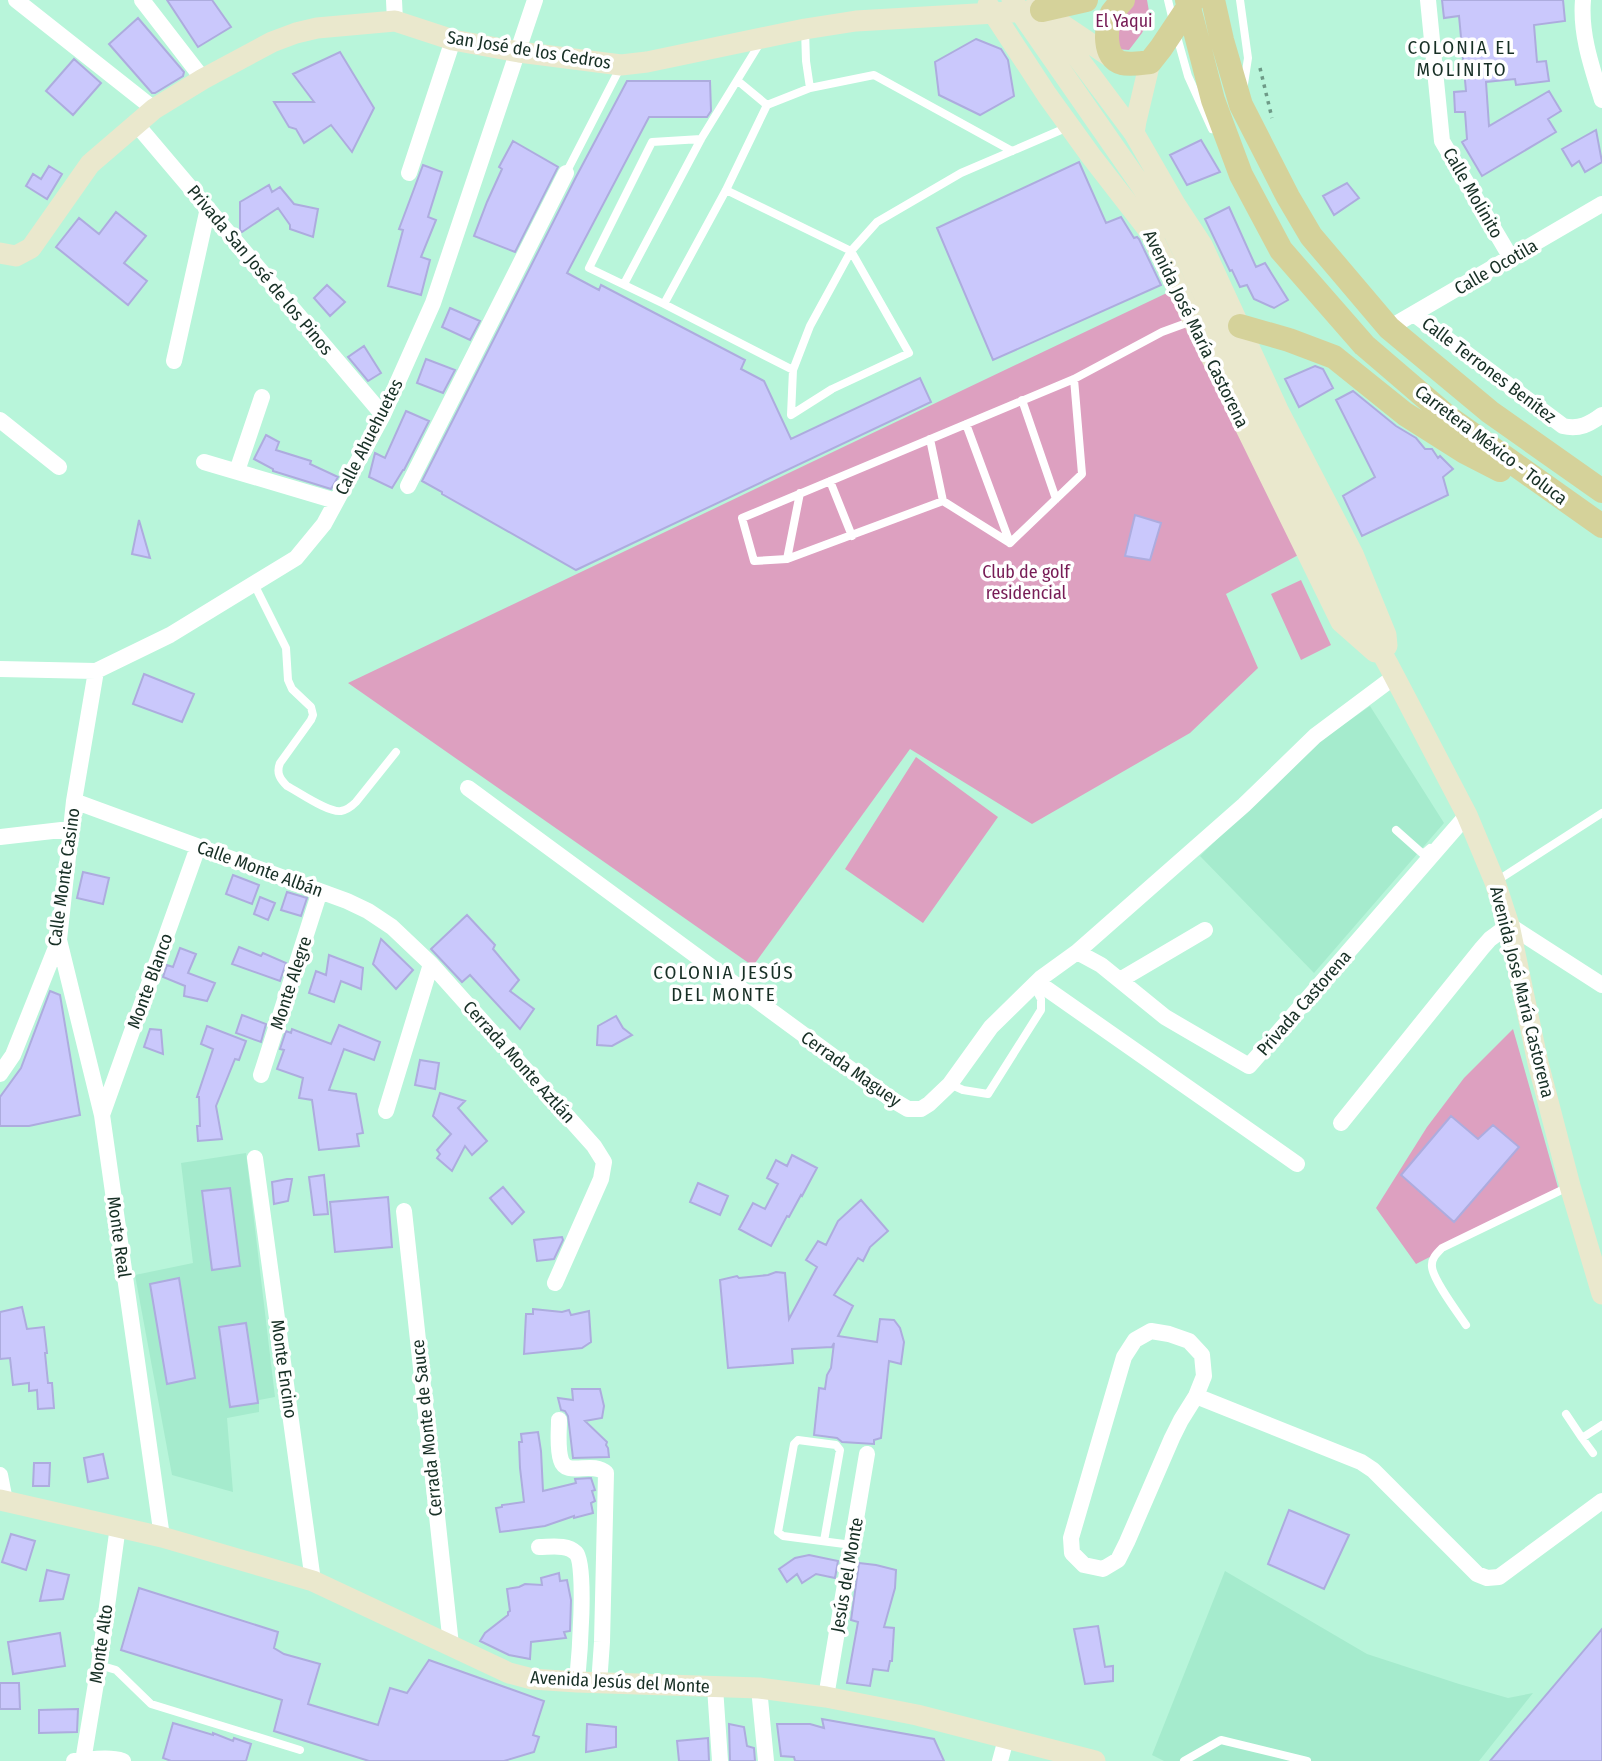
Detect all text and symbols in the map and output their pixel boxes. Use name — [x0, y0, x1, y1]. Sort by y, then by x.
park label: El Yaqui — [1095, 10, 1153, 32]
street label: San José de los Cedros — [445, 26, 613, 74]
district label: COLONIA EL MOLINITO — [1408, 36, 1517, 81]
street label: Calle Molinito — [1438, 144, 1508, 242]
street label: Privada San José de los Pinos — [182, 180, 338, 360]
street label: Avenida José María Castorena — [1139, 227, 1254, 432]
street label: Calle Ocotila — [1451, 234, 1542, 300]
street label: Calle Terrones Benítez — [1418, 312, 1560, 428]
street label: Calle Ahuehuetes — [330, 375, 408, 499]
street label: Carretera México - Toluca — [1410, 380, 1572, 510]
park label: Club de golf residencial — [982, 561, 1071, 604]
street label: Calle Monte Casino — [43, 806, 85, 948]
street label: Calle Monte Albán — [194, 836, 326, 902]
street label: Avenida José María Castorena — [1485, 884, 1559, 1100]
street label: Monte Blanco — [123, 930, 177, 1032]
street label: Monte Alegre — [266, 934, 316, 1032]
street label: Privada Castorena — [1252, 946, 1356, 1060]
district label: COLONIA JESÚS DEL MONTE — [653, 961, 795, 1006]
street label: Cerrada Monte Aztlán — [458, 996, 580, 1128]
street label: Cerrada Maguey — [797, 1026, 905, 1112]
street label: Monte Real — [102, 1195, 136, 1279]
street label: Monte Encino — [266, 1318, 302, 1420]
street label: Cerrada Monte de Sauce — [407, 1338, 447, 1518]
street label: Jesús del Monte — [826, 1516, 868, 1634]
street label: Monte Alto — [85, 1603, 117, 1685]
street label: Avenida Jesús del Monte — [530, 1666, 710, 1698]

